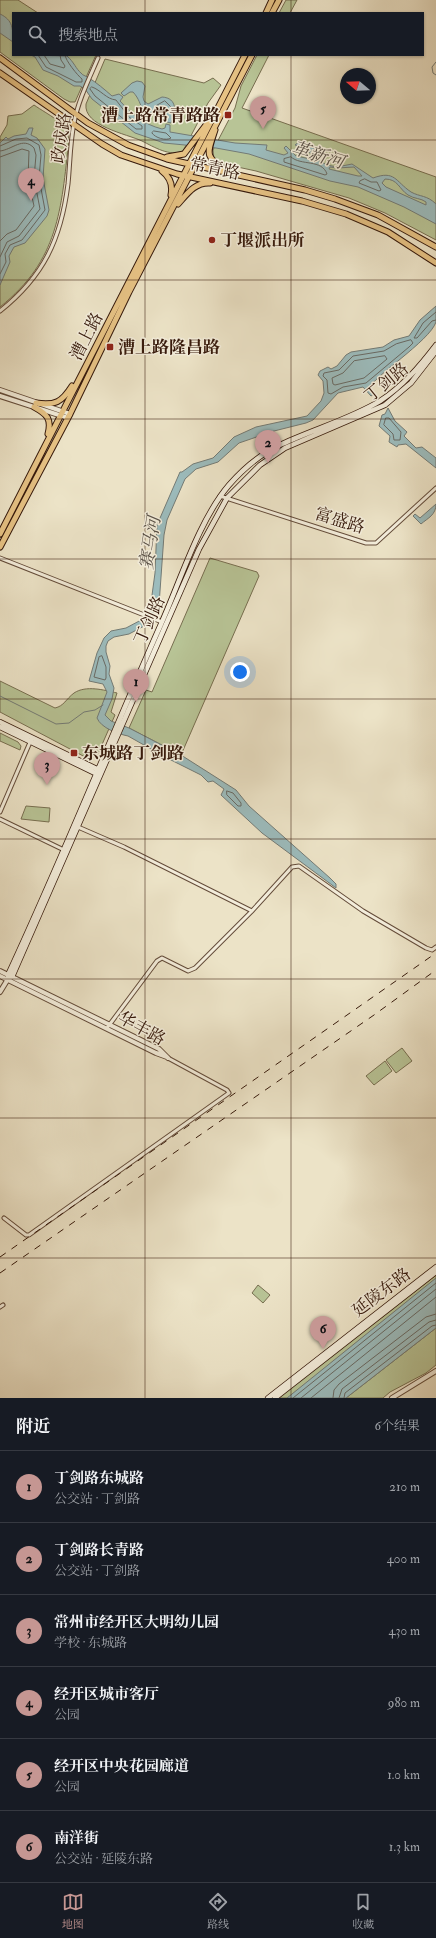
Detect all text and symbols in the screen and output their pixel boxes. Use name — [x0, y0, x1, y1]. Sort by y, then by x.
search box — [12, 12, 424, 56]
icon: search — [26, 23, 48, 45]
text: 搜索地点 — [58, 26, 118, 45]
north arrow — [340, 68, 376, 104]
pin: 5 — [250, 96, 276, 129]
place label: 漕上路常青路路 — [101, 105, 220, 126]
marker: 漕上路常青路路 — [223, 110, 233, 120]
street label: 政成路 — [47, 111, 76, 165]
water label: 革新河 — [289, 137, 350, 175]
street label: 常青路 — [188, 153, 242, 184]
pin: 4 — [18, 168, 44, 201]
place label: 丁堰派出所 — [220, 230, 305, 251]
marker: 丁堰派出所 — [207, 235, 217, 245]
street label: 漕上路 — [66, 309, 107, 364]
place label: 漕上路隆昌路 — [118, 337, 220, 358]
marker: 漕上路隆昌路 — [105, 342, 115, 352]
street label: 丁剑路 — [360, 358, 413, 407]
pin: 2 — [255, 430, 281, 463]
street label: 富盛路 — [312, 503, 367, 538]
water label: 赛马河 — [135, 512, 167, 572]
street label: 丁剑路 — [129, 593, 169, 648]
your location — [230, 662, 250, 682]
pin: 1 — [123, 669, 149, 702]
place label: 东城路丁剑路 — [82, 743, 184, 764]
marker: 东城路丁剑路 — [69, 748, 79, 758]
pin: 3 — [34, 752, 60, 785]
street label: 华丰路 — [114, 1007, 169, 1050]
street label: 延陵东路 — [348, 1264, 415, 1321]
pin: 6 — [310, 1316, 336, 1349]
text: 附近 — [16, 1416, 50, 1437]
text: 6个结果 — [374, 1418, 420, 1434]
text: 丁剑路东城路 — [54, 1469, 144, 1488]
text: 1 — [27, 1479, 31, 1495]
text: 210 m — [389, 1479, 420, 1495]
text: 公交站 · 丁剑路 — [54, 1491, 140, 1507]
text: 丁剑路长青路 — [54, 1541, 144, 1560]
text: 2 — [26, 1551, 32, 1567]
text: 400 m — [387, 1551, 420, 1567]
text: 公交站 · 丁剑路 — [54, 1563, 140, 1579]
text: 常州市经开区大明幼儿园 — [54, 1613, 219, 1632]
text: 3 — [27, 1623, 32, 1639]
text: 430 m — [389, 1623, 420, 1639]
text: 学校 · 东城路 — [54, 1635, 127, 1651]
text: 经开区城市客厅 — [54, 1685, 159, 1704]
text: 4 — [25, 1695, 33, 1711]
text: 980 m — [388, 1695, 420, 1711]
text: 公园 — [54, 1707, 80, 1723]
text: 经开区中央花园廊道 — [54, 1757, 189, 1776]
text: 5 — [26, 1767, 32, 1783]
text: 1.0 km — [387, 1767, 420, 1783]
text: 公园 — [54, 1779, 80, 1795]
text: 南洋街 — [54, 1829, 99, 1848]
text: 6 — [26, 1839, 32, 1855]
text: 1.3 km — [389, 1839, 420, 1855]
text: 公交站 · 延陵东路 — [54, 1851, 153, 1867]
tab: 地图 — [62, 1891, 84, 1931]
tab: 路线 — [207, 1891, 229, 1931]
tab: 收藏 — [352, 1891, 374, 1931]

